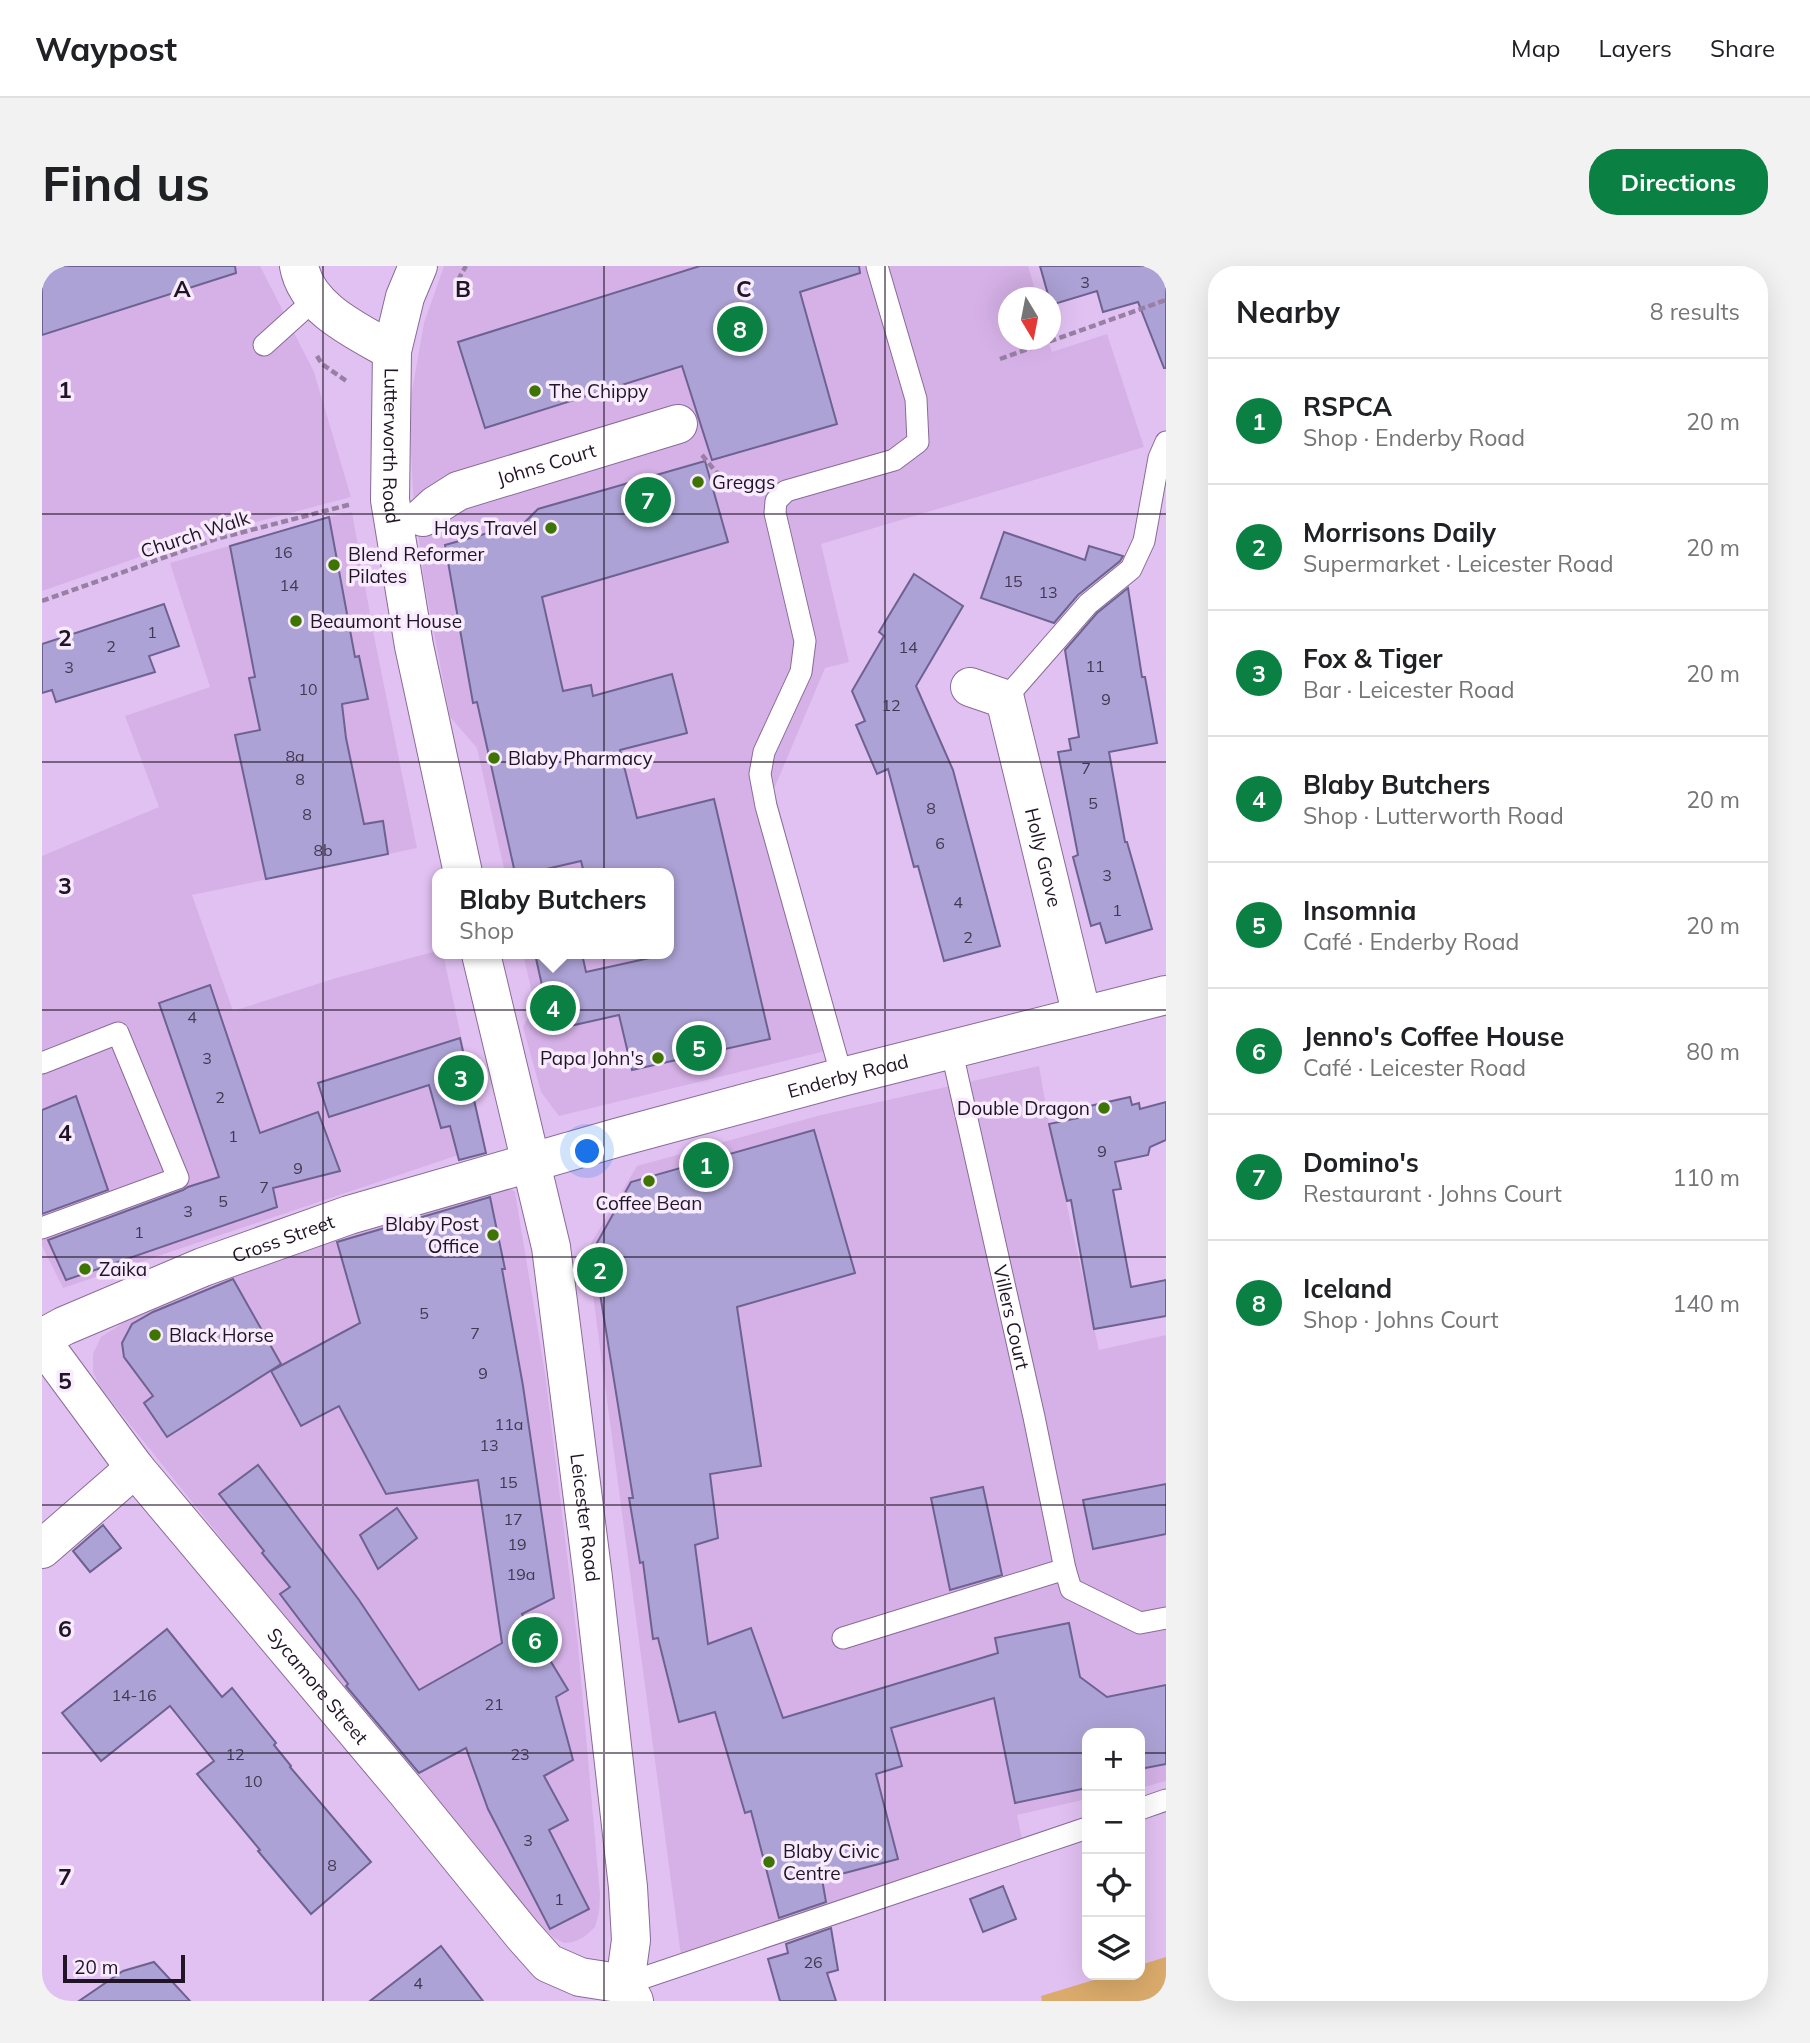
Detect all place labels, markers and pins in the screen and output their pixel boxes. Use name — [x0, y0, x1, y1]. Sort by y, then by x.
pin: 8 — [717, 303, 763, 355]
place label: The Chippy — [549, 379, 648, 403]
marker: The Chippy — [527, 383, 543, 399]
place label: Greggs — [712, 470, 775, 494]
pin: 7 — [625, 474, 671, 526]
marker: Greggs — [690, 474, 706, 490]
place label: Hays Travel — [434, 516, 537, 540]
marker: Hays Travel — [543, 520, 559, 536]
place label: Blend Reformer Pilates — [348, 542, 484, 588]
marker: Blend Reformer Pilates — [326, 557, 342, 573]
place label: Beaumont House — [310, 609, 462, 633]
marker: Beaumont House — [288, 613, 304, 629]
place label: Blaby Pharmacy — [508, 746, 653, 770]
marker: Blaby Pharmacy — [486, 750, 502, 766]
pin: 4 — [530, 982, 576, 1034]
pin: 5 — [676, 1022, 722, 1074]
place label: Papa John's — [540, 1046, 644, 1070]
marker: Papa John's — [650, 1050, 666, 1066]
pin: 3 — [438, 1052, 484, 1104]
place label: Double Dragon — [957, 1096, 1090, 1120]
marker: Double Dragon — [1096, 1100, 1112, 1116]
pin: 1 — [683, 1139, 729, 1191]
marker: Coffee Bean — [641, 1173, 657, 1189]
place label: Coffee Bean — [596, 1191, 702, 1215]
place label: Blaby Post Office — [385, 1212, 479, 1258]
marker: Blaby Post Office — [485, 1227, 501, 1243]
pin: 2 — [577, 1244, 623, 1296]
place label: Zaika — [99, 1257, 147, 1281]
marker: Zaika — [77, 1261, 93, 1277]
place label: Black Horse — [169, 1323, 274, 1347]
marker: Black Horse — [147, 1327, 163, 1343]
pin: 6 — [512, 1614, 558, 1666]
place label: Blaby Civic Centre — [783, 1839, 880, 1885]
marker: Blaby Civic Centre — [761, 1854, 777, 1870]

